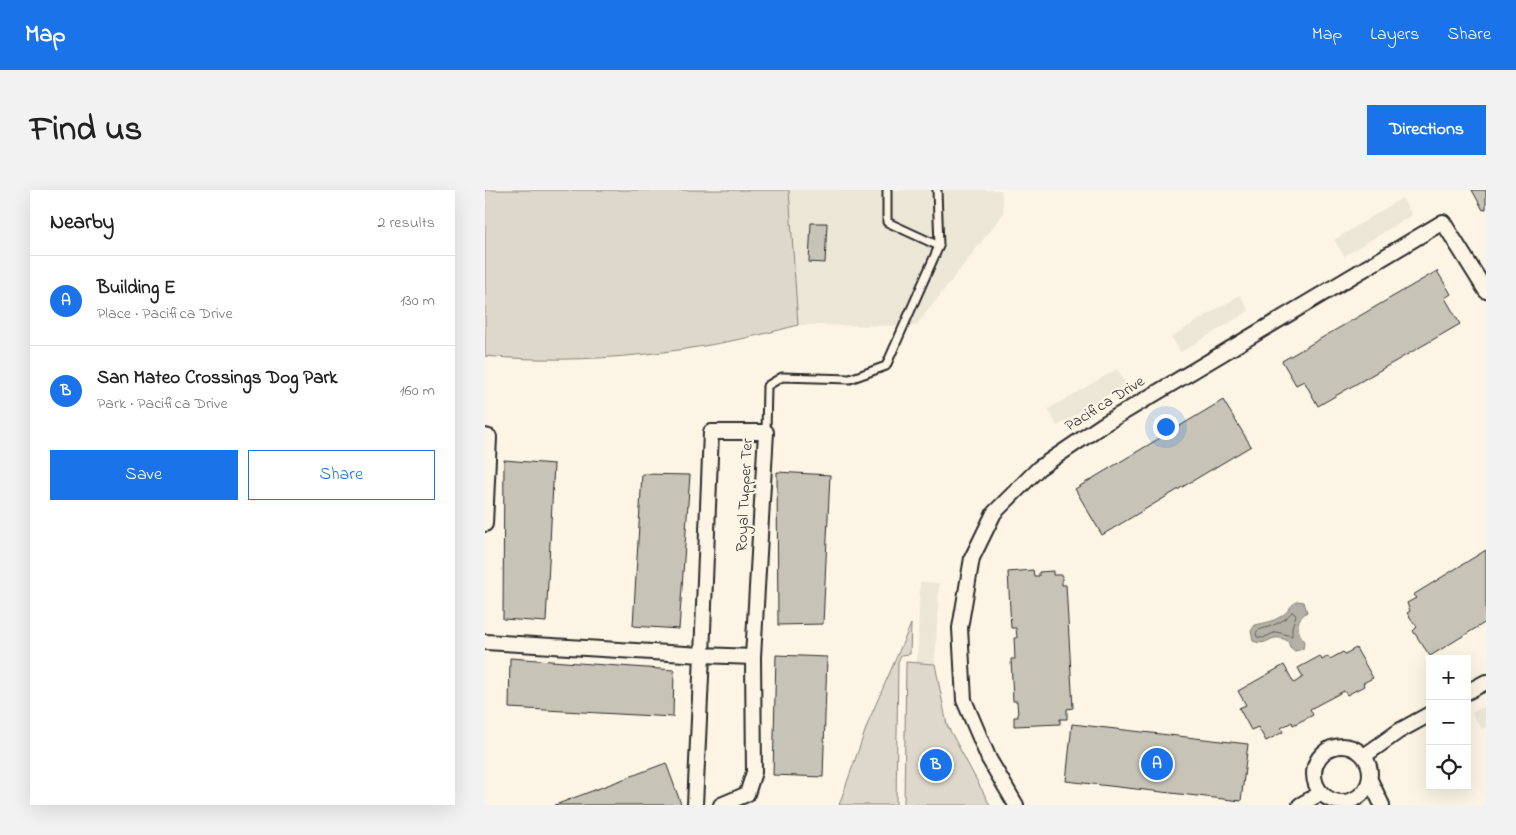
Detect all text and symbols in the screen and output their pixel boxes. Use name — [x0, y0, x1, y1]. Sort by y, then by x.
text: Map — [25, 18, 66, 53]
text: Map — [1312, 22, 1342, 48]
text: Layers — [1370, 22, 1420, 48]
text: Share — [1448, 22, 1491, 48]
text: Find us — [30, 105, 142, 156]
button: Directions — [1367, 105, 1486, 155]
text: Nearby — [50, 208, 114, 238]
text: 2 results — [377, 211, 435, 235]
text: Building E — [97, 275, 176, 302]
text: A — [61, 289, 71, 313]
text: 130 m — [400, 289, 435, 313]
text: Place · Pacifica Drive — [97, 302, 233, 326]
text: San Mateo Crossings Dog Park — [97, 365, 338, 392]
street label: Pacifica Drive — [1060, 369, 1150, 438]
text: B — [61, 379, 71, 403]
text: 160 m — [400, 379, 435, 403]
text: Park · Pacifica Drive — [97, 392, 228, 416]
your location — [1153, 414, 1179, 440]
street label: Royal Tupper Ter — [730, 438, 760, 552]
button: Save — [50, 450, 238, 500]
button: Share — [248, 450, 435, 500]
map controls — [1426, 655, 1471, 790]
button: + — [1426, 655, 1471, 700]
button: − — [1426, 700, 1471, 745]
pin: A — [1141, 745, 1173, 783]
button: locate — [1426, 745, 1471, 790]
pin: B — [920, 746, 952, 784]

